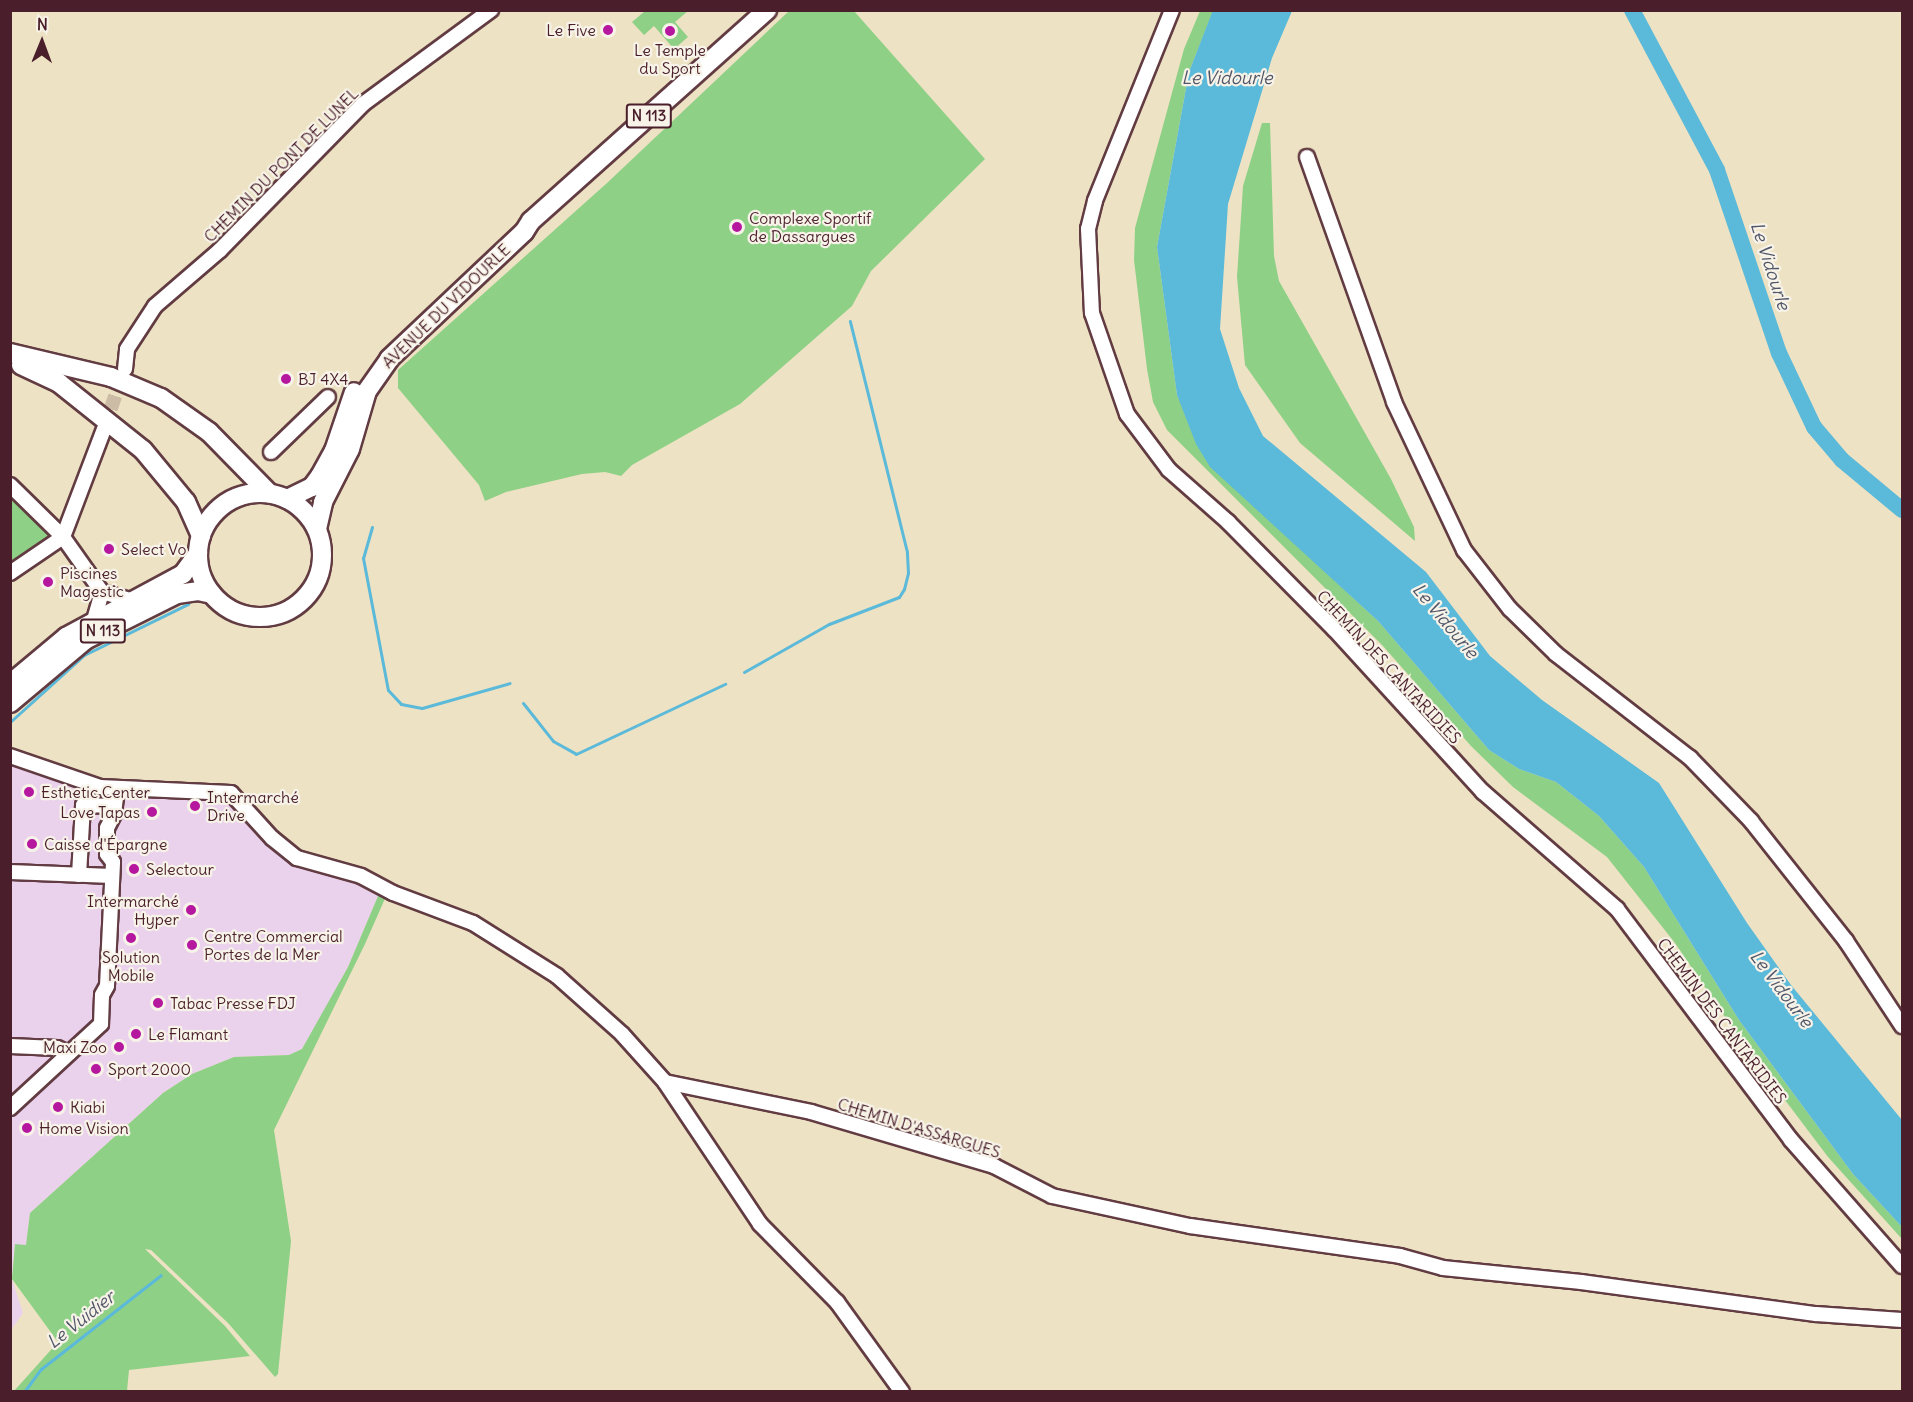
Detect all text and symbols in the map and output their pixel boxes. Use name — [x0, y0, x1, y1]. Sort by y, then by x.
north arrow — [12, 12, 72, 72]
text: N — [37, 14, 48, 34]
place label: Le Five — [546, 20, 596, 40]
marker: Le Five — [601, 23, 615, 37]
marker: Le Temple du Sport — [663, 24, 677, 38]
place label: Le Temple du Sport — [634, 40, 706, 78]
water label: Le Vidourle — [1182, 67, 1272, 89]
street label: CHEMIN DU PONT DE LUNEL — [200, 84, 362, 246]
road number: N 113 — [625, 104, 673, 128]
place label: Complexe Sportif de Dassargues — [749, 208, 871, 246]
water label: Le Vidourle — [1746, 219, 1794, 313]
marker: Complexe Sportif de Dassargues — [730, 220, 744, 234]
street label: AVENUE DU VIDOURLE — [378, 240, 514, 372]
place label: BJ 4X4 — [298, 369, 348, 389]
marker: BJ 4X4 — [279, 372, 293, 386]
place label: Select Vo — [121, 539, 186, 559]
marker: Select Vo — [102, 542, 116, 556]
place label: Piscines Magestic — [60, 563, 124, 601]
marker: Piscines Magestic — [41, 575, 55, 589]
water label: Le Vidourle — [1408, 579, 1482, 663]
street label: CHEMIN DES CANTARIDIES — [1313, 586, 1465, 748]
road number: N 113 — [79, 619, 127, 643]
place label: Esthetic Center — [41, 782, 150, 802]
marker: Esthetic Center — [22, 785, 36, 799]
place label: Intermarché Drive — [207, 787, 299, 825]
marker: Intermarché Drive — [188, 799, 202, 813]
place label: Love Tapas — [60, 802, 140, 822]
marker: Love Tapas — [145, 805, 159, 819]
place label: Caisse d'Épargne — [44, 834, 167, 854]
marker: Caisse d'Épargne — [25, 837, 39, 851]
place label: Selectour — [146, 859, 214, 879]
marker: Selectour — [127, 862, 141, 876]
place label: Intermarché Hyper — [87, 891, 179, 929]
marker: Intermarché Hyper — [184, 903, 198, 917]
place label: Centre Commercial Portes de la Mer — [204, 926, 343, 964]
marker: Solution Mobile — [124, 931, 138, 945]
street label: CHEMIN DES CANTARIDIES — [1653, 934, 1791, 1108]
marker: Centre Commercial Portes de la Mer — [185, 938, 199, 952]
water label: Le Vidourle — [1745, 946, 1817, 1032]
place label: Solution Mobile — [102, 947, 160, 985]
place label: Tabac Presse FDJ — [170, 993, 296, 1013]
marker: Tabac Presse FDJ — [151, 996, 165, 1010]
place label: Le Flamant — [148, 1024, 228, 1044]
marker: Le Flamant — [129, 1027, 143, 1041]
place label: Maxi Zoo — [43, 1037, 107, 1057]
marker: Maxi Zoo — [112, 1040, 126, 1054]
place label: Sport 2000 — [108, 1059, 191, 1079]
marker: Sport 2000 — [89, 1062, 103, 1076]
street label: CHEMIN D'ASSARGUES — [835, 1094, 1003, 1162]
place label: Kiabi — [70, 1097, 105, 1117]
marker: Kiabi — [51, 1100, 65, 1114]
place label: Home Vision — [39, 1118, 129, 1138]
marker: Home Vision — [20, 1121, 34, 1135]
water label: Le Vuidier — [43, 1287, 119, 1353]

